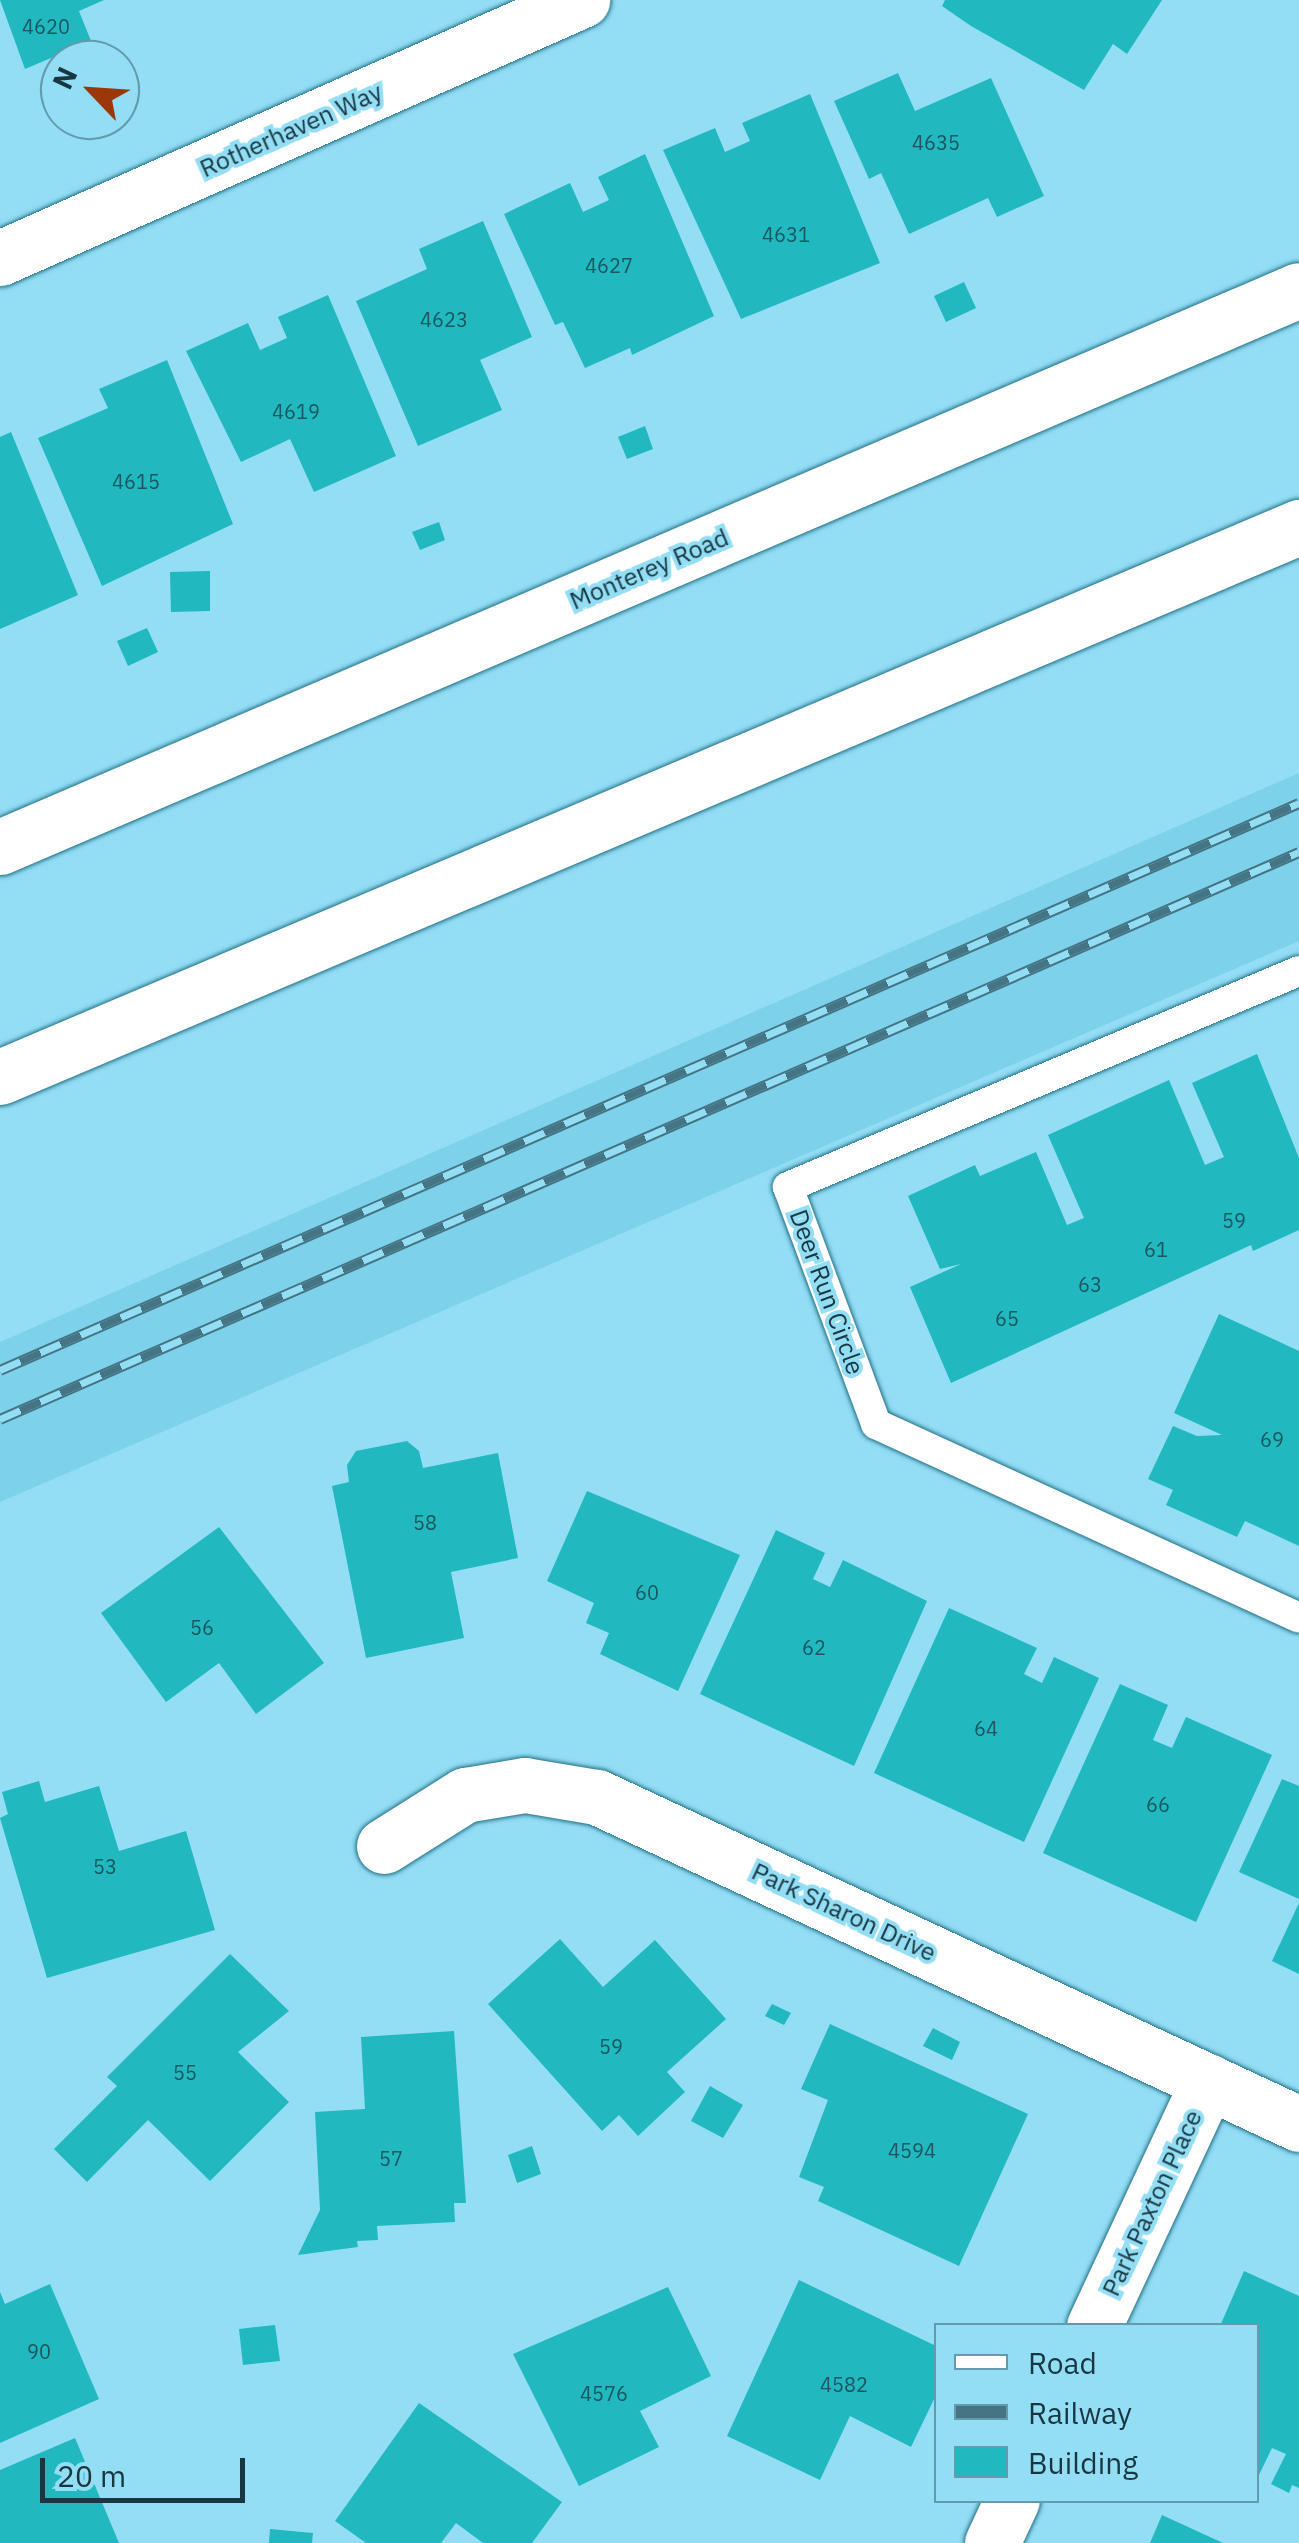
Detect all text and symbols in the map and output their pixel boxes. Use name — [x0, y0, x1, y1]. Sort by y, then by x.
house number: 4620 — [22, 14, 70, 38]
north arrow — [40, 40, 140, 140]
text: N — [43, 61, 85, 95]
street label: Rotherhaven Way — [195, 76, 387, 184]
house number: 4635 — [912, 130, 960, 154]
house number: 4631 — [762, 222, 810, 246]
house number: 4627 — [585, 253, 633, 277]
house number: 4623 — [420, 307, 468, 331]
house number: 4619 — [272, 399, 320, 423]
house number: 4615 — [112, 469, 160, 493]
street label: Monterey Road — [565, 522, 733, 616]
street label: Deer Run Circle — [783, 1205, 871, 1379]
house number: 59 — [1222, 1208, 1246, 1232]
house number: 61 — [1144, 1237, 1168, 1261]
house number: 63 — [1078, 1272, 1102, 1296]
house number: 65 — [995, 1306, 1019, 1330]
house number: 69 — [1260, 1427, 1284, 1451]
house number: 58 — [413, 1510, 437, 1534]
house number: 60 — [635, 1580, 659, 1604]
house number: 56 — [190, 1615, 214, 1639]
house number: 62 — [802, 1635, 826, 1659]
house number: 64 — [974, 1716, 998, 1740]
house number: 66 — [1146, 1792, 1170, 1816]
house number: 53 — [93, 1854, 117, 1878]
street label: Park Sharon Drive — [747, 1856, 941, 1968]
house number: 59 — [599, 2034, 623, 2058]
house number: 55 — [173, 2060, 197, 2084]
street label: Park Paxton Place — [1096, 2105, 1208, 2301]
house number: 4594 — [888, 2138, 936, 2162]
house number: 57 — [379, 2146, 403, 2170]
legend — [934, 2323, 1259, 2503]
house number: 90 — [27, 2339, 51, 2363]
text: Road — [1028, 2343, 1097, 2382]
house number: 4582 — [820, 2372, 868, 2396]
house number: 4576 — [580, 2381, 628, 2405]
text: Railway — [1028, 2393, 1132, 2432]
scale bar — [45, 2438, 250, 2500]
text: Building — [1028, 2443, 1138, 2482]
text: 20 m — [57, 2456, 126, 2495]

